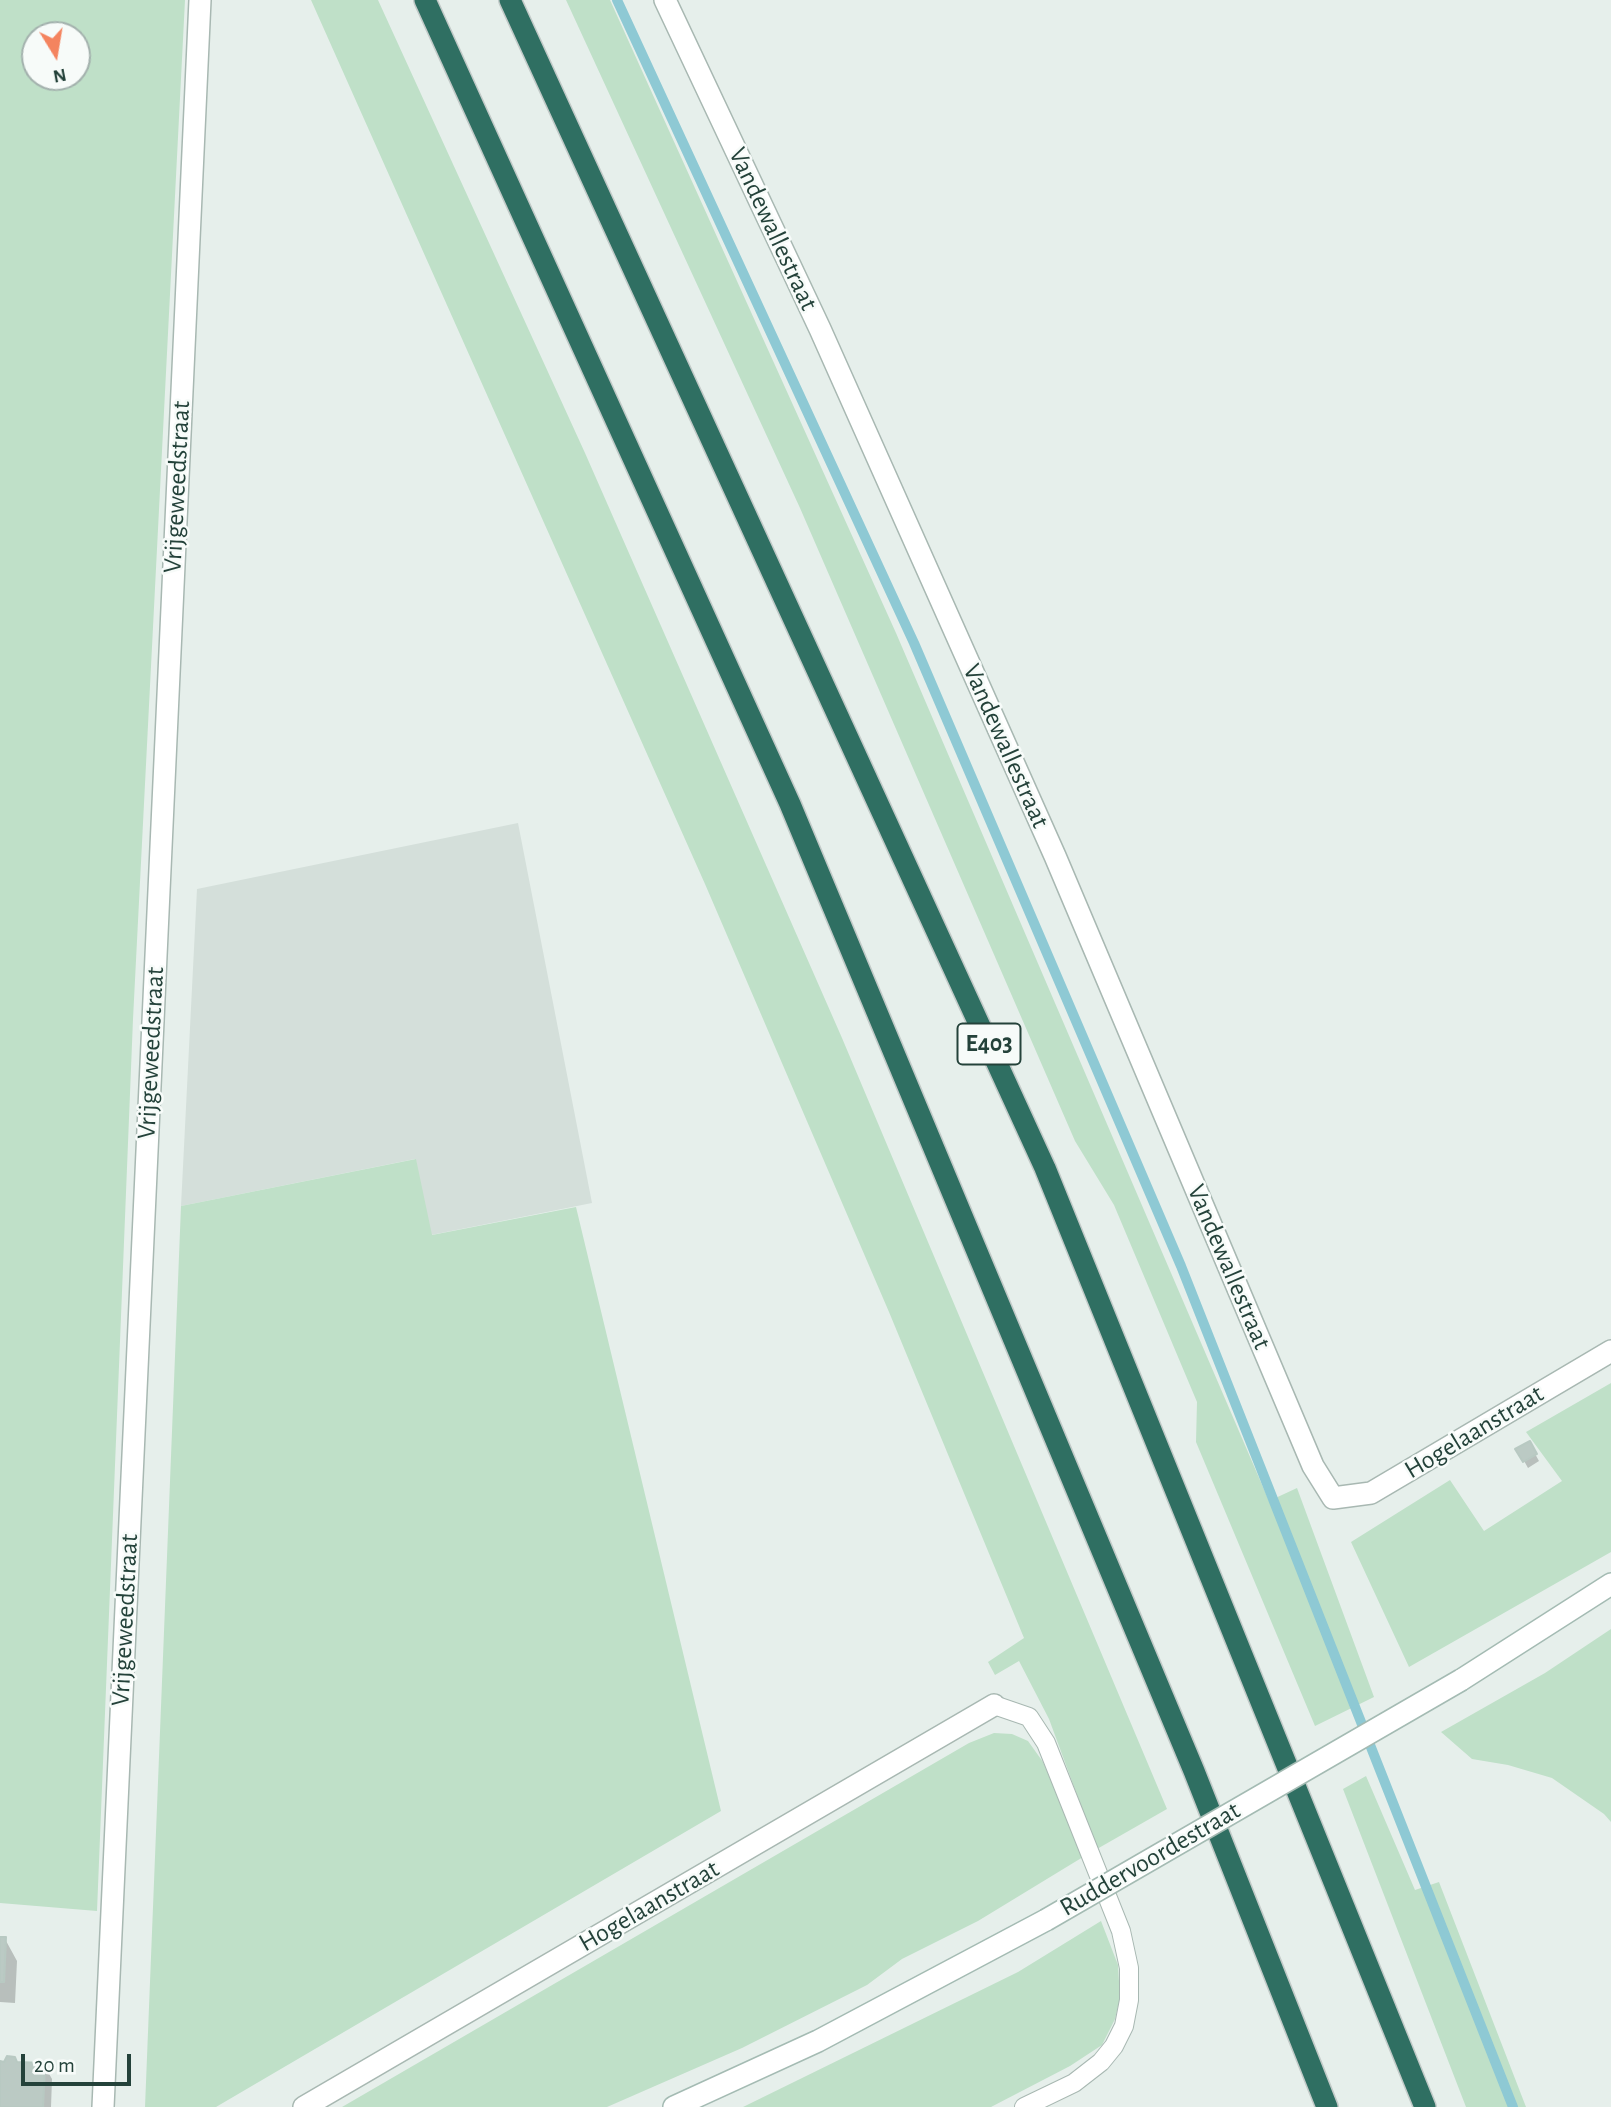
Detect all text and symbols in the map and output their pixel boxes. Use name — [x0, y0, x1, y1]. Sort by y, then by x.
north arrow — [21, 21, 91, 91]
text: N — [51, 65, 68, 86]
street label: Vandewallestraat — [722, 143, 824, 315]
street label: Vrijgeweedstraat — [157, 400, 197, 574]
street label: Vandewallestraat — [956, 659, 1056, 833]
street label: Vrijgeweedstraat — [131, 966, 171, 1140]
road number: E403 — [958, 1024, 1020, 1064]
street label: Vandewallestraat — [1180, 1180, 1278, 1354]
street label: Hogelaanstraat — [1399, 1378, 1549, 1486]
street label: Vrijgeweedstraat — [105, 1533, 145, 1707]
street label: Ruddervoordestraat — [1054, 1795, 1246, 1923]
street label: Hogelaanstraat — [573, 1853, 725, 1959]
scale bar — [24, 2040, 135, 2084]
text: 20 m — [34, 2055, 75, 2076]

